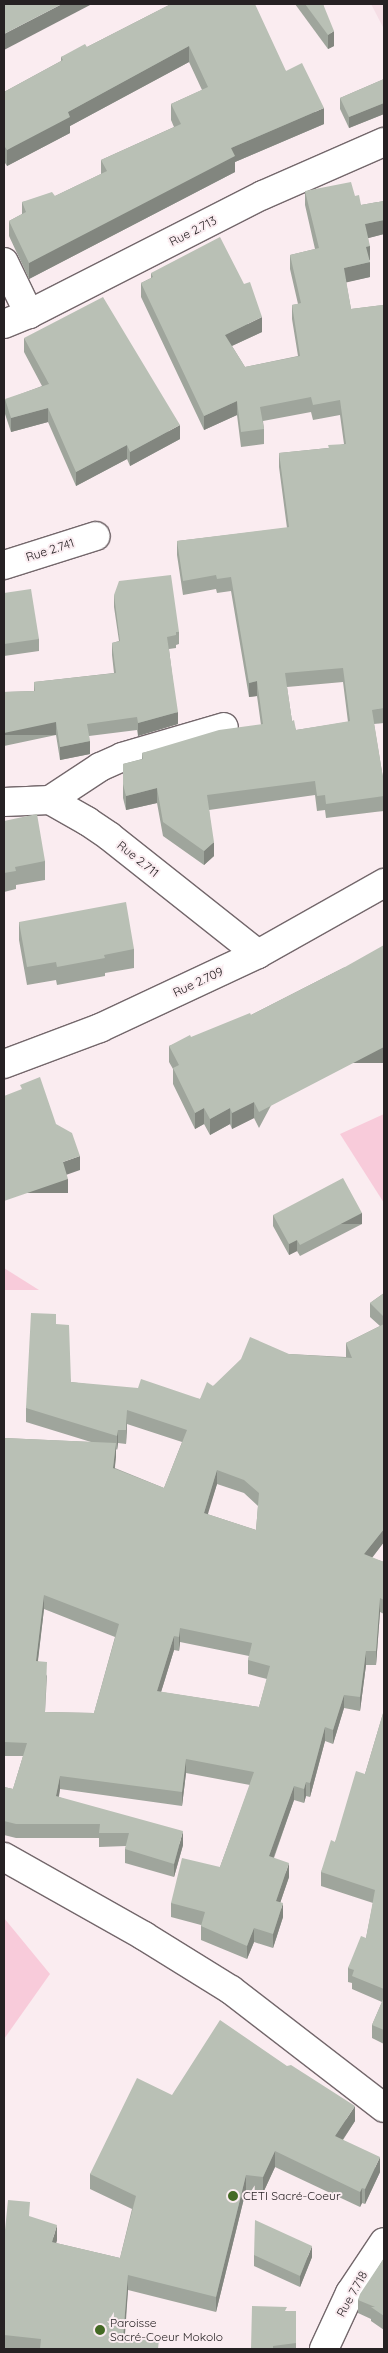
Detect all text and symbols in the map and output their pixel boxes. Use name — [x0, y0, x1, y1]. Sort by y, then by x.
street label: Rue 2.713 — [167, 213, 219, 249]
street label: Rue 2.741 — [24, 535, 76, 565]
street label: Rue 2.711 — [114, 838, 162, 880]
street label: Rue 2.709 — [171, 964, 225, 1000]
place label: CETI Sacré-Coeur — [243, 2189, 341, 2203]
marker: CETI Sacré-Coeur — [227, 2190, 239, 2202]
street label: Rue 7.718 — [334, 2269, 370, 2319]
place label: Paroisse Sacré-Coeur Mokolo — [110, 2316, 223, 2344]
marker: Paroisse Sacré-Coeur Mokolo — [94, 2324, 106, 2336]

